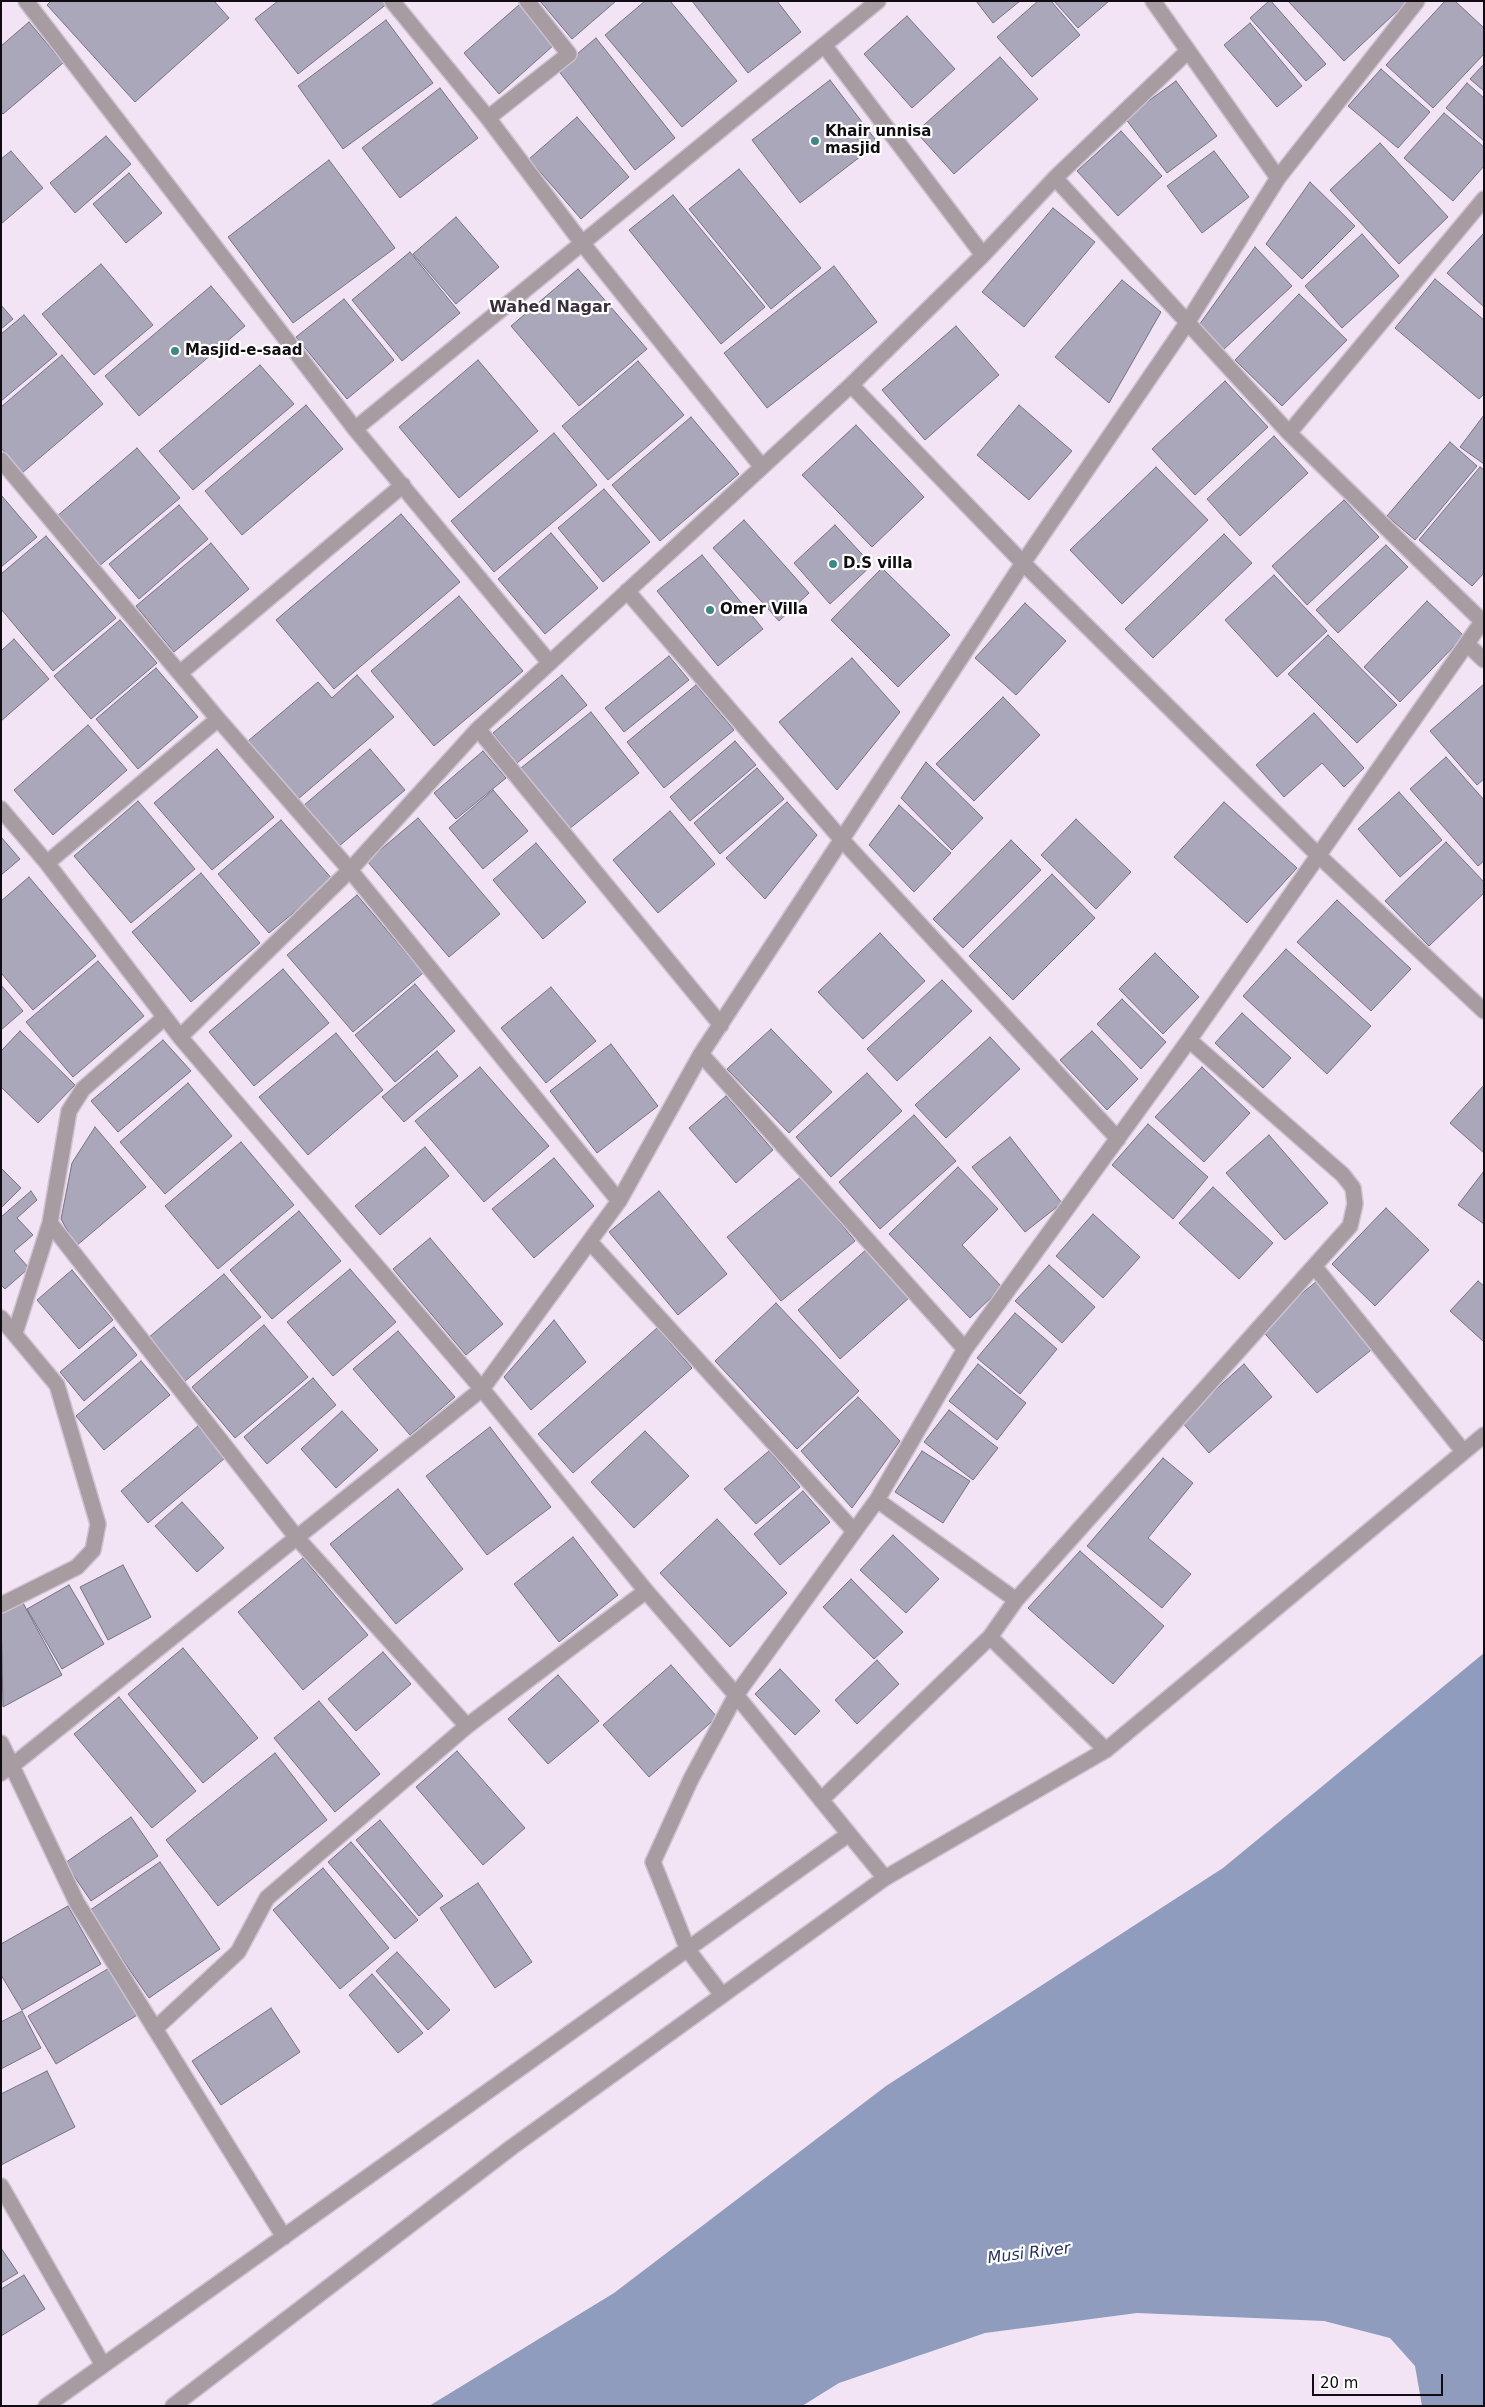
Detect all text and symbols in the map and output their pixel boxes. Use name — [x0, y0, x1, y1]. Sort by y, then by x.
place label: Khair unnisa masjid — [825, 123, 931, 158]
marker: Khair unnisa masjid — [809, 135, 821, 147]
district label: Wahed Nagar — [489, 298, 611, 318]
place label: Masjid-e-saad — [185, 342, 303, 360]
marker: Masjid-e-saad — [169, 345, 181, 357]
place label: D.S villa — [843, 555, 912, 573]
marker: D.S villa — [827, 558, 839, 570]
place label: Omer Villa — [720, 601, 808, 619]
marker: Omer Villa — [704, 604, 716, 616]
water label: Musi River — [987, 2239, 1071, 2269]
scale bar — [1315, 2364, 1446, 2396]
text: 20 m — [1320, 2374, 1358, 2392]

